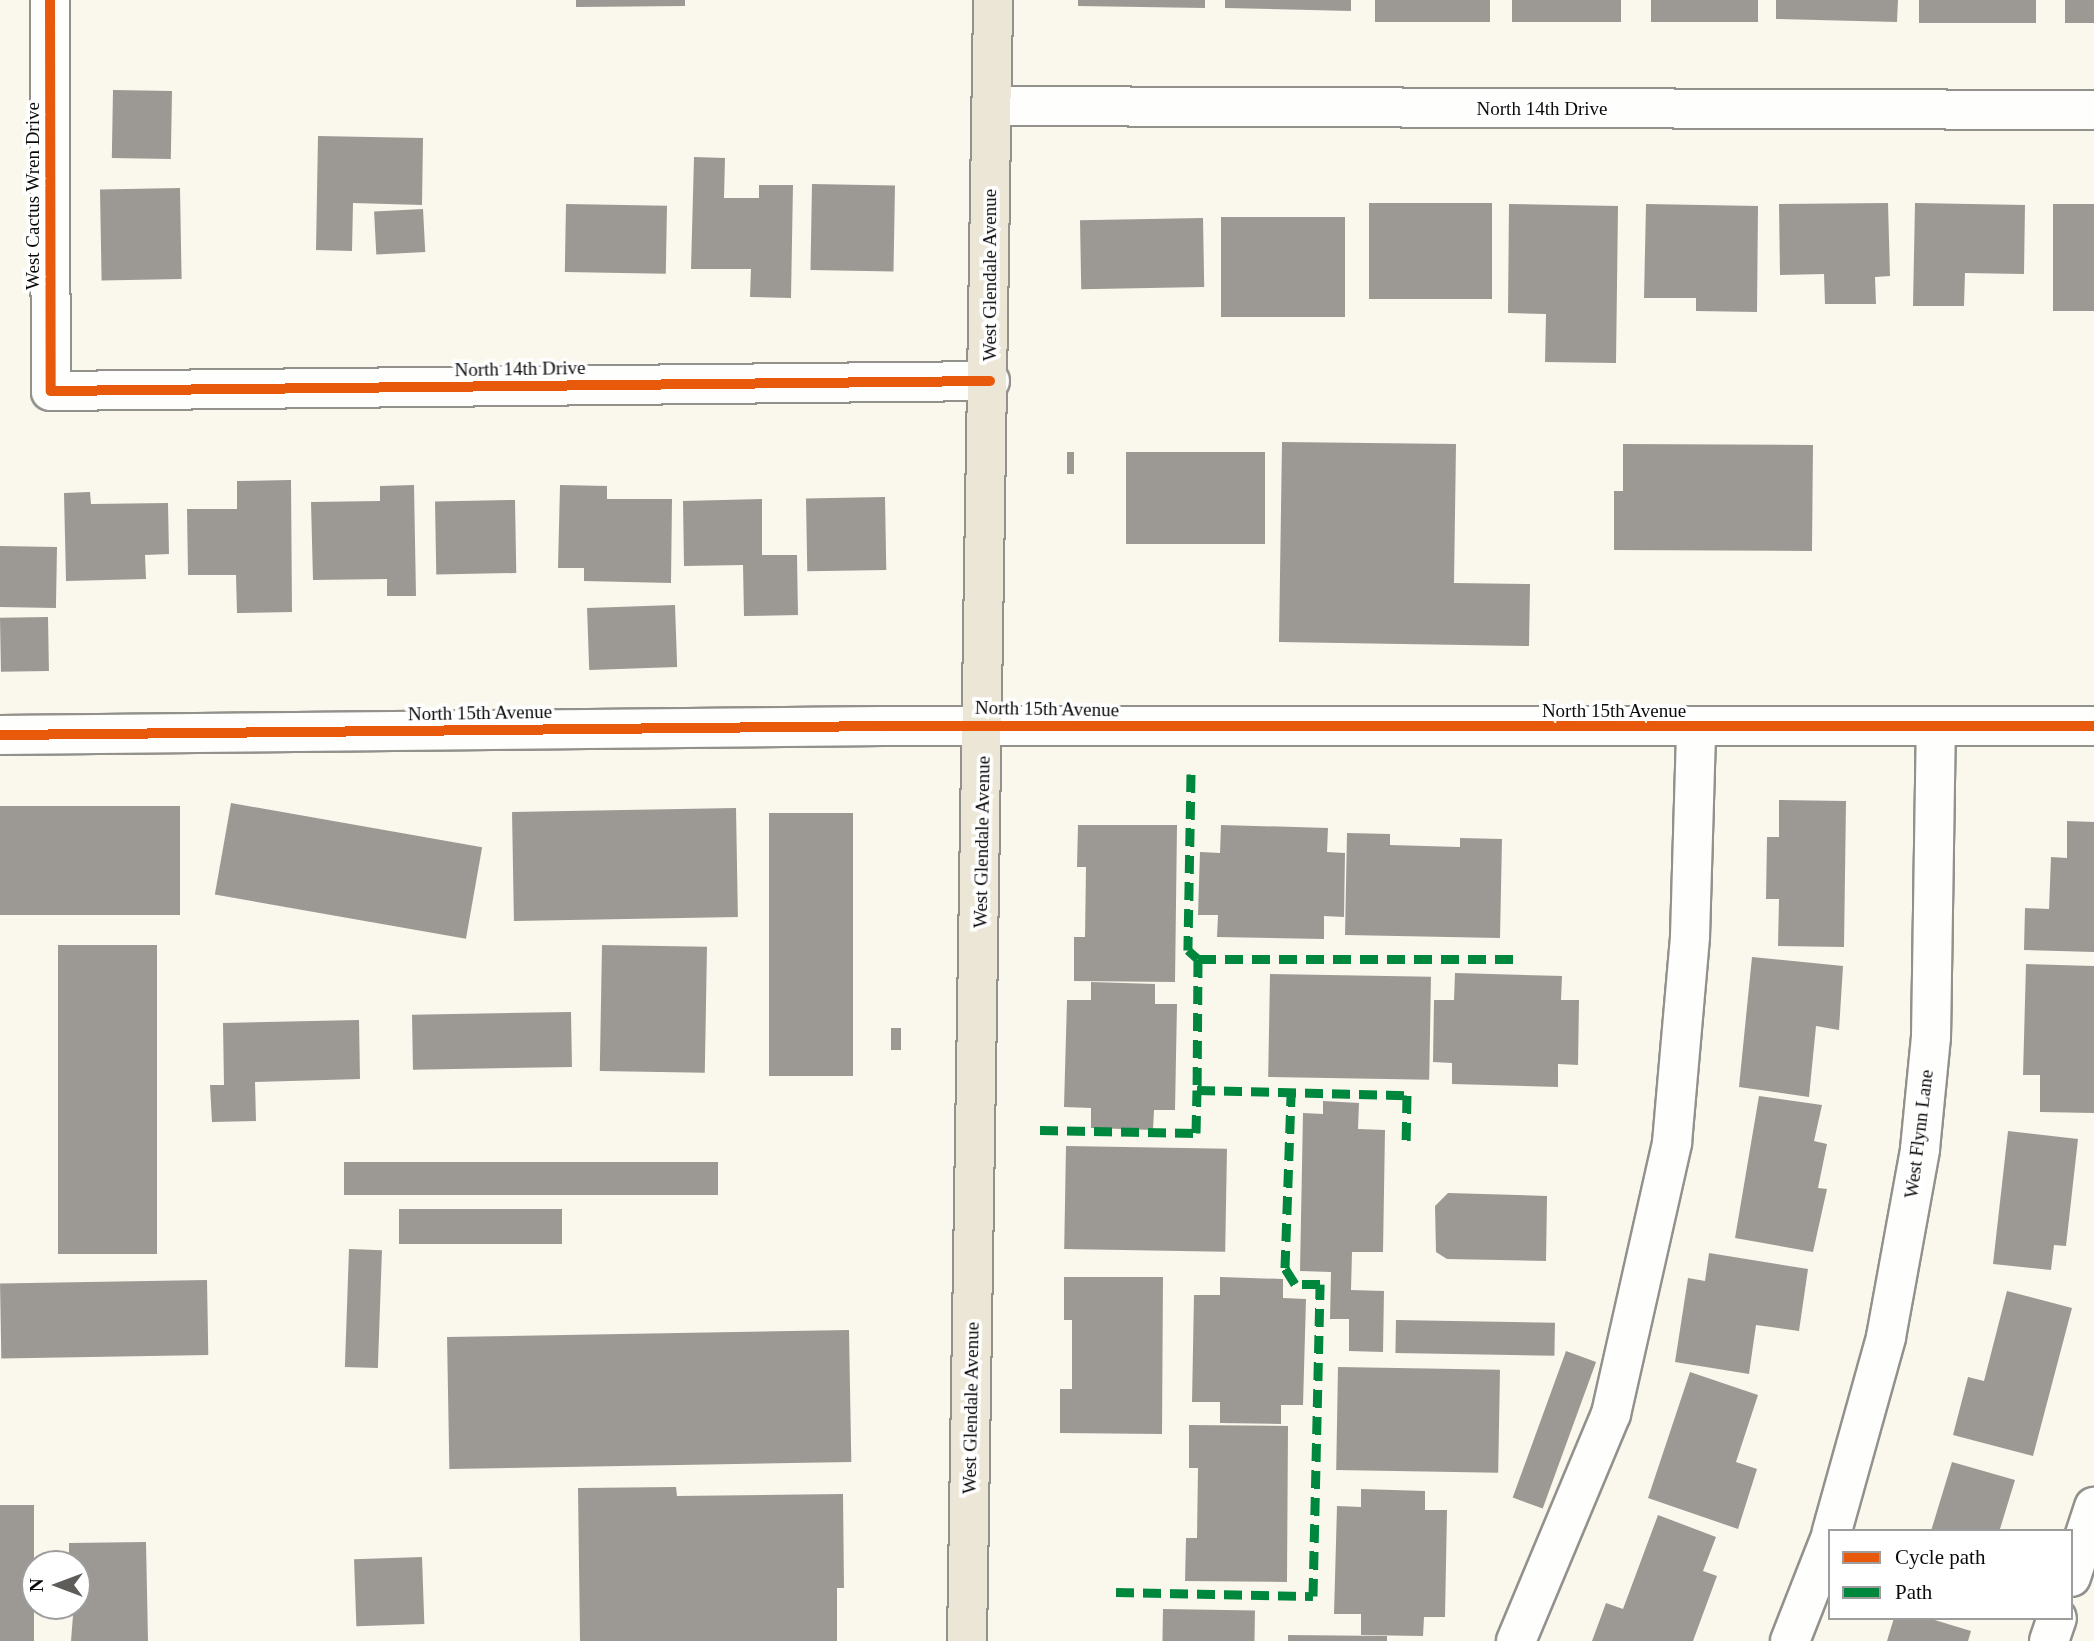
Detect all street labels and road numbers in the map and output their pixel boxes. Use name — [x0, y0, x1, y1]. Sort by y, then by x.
street label: North 14th Drive — [1477, 98, 1607, 120]
street label: West Cactus Wren Drive — [22, 102, 44, 290]
street label: West Glendale Avenue — [979, 188, 1001, 362]
street label: North 14th Drive — [454, 356, 586, 382]
street label: North 15th Avenue — [974, 696, 1120, 722]
street label: North 15th Avenue — [407, 700, 553, 726]
street label: North 15th Avenue — [1541, 700, 1687, 722]
street label: West Glendale Avenue — [969, 755, 995, 929]
street label: West Flynn Lane — [1900, 1068, 1938, 1200]
street label: West Glendale Avenue — [958, 1321, 984, 1495]

